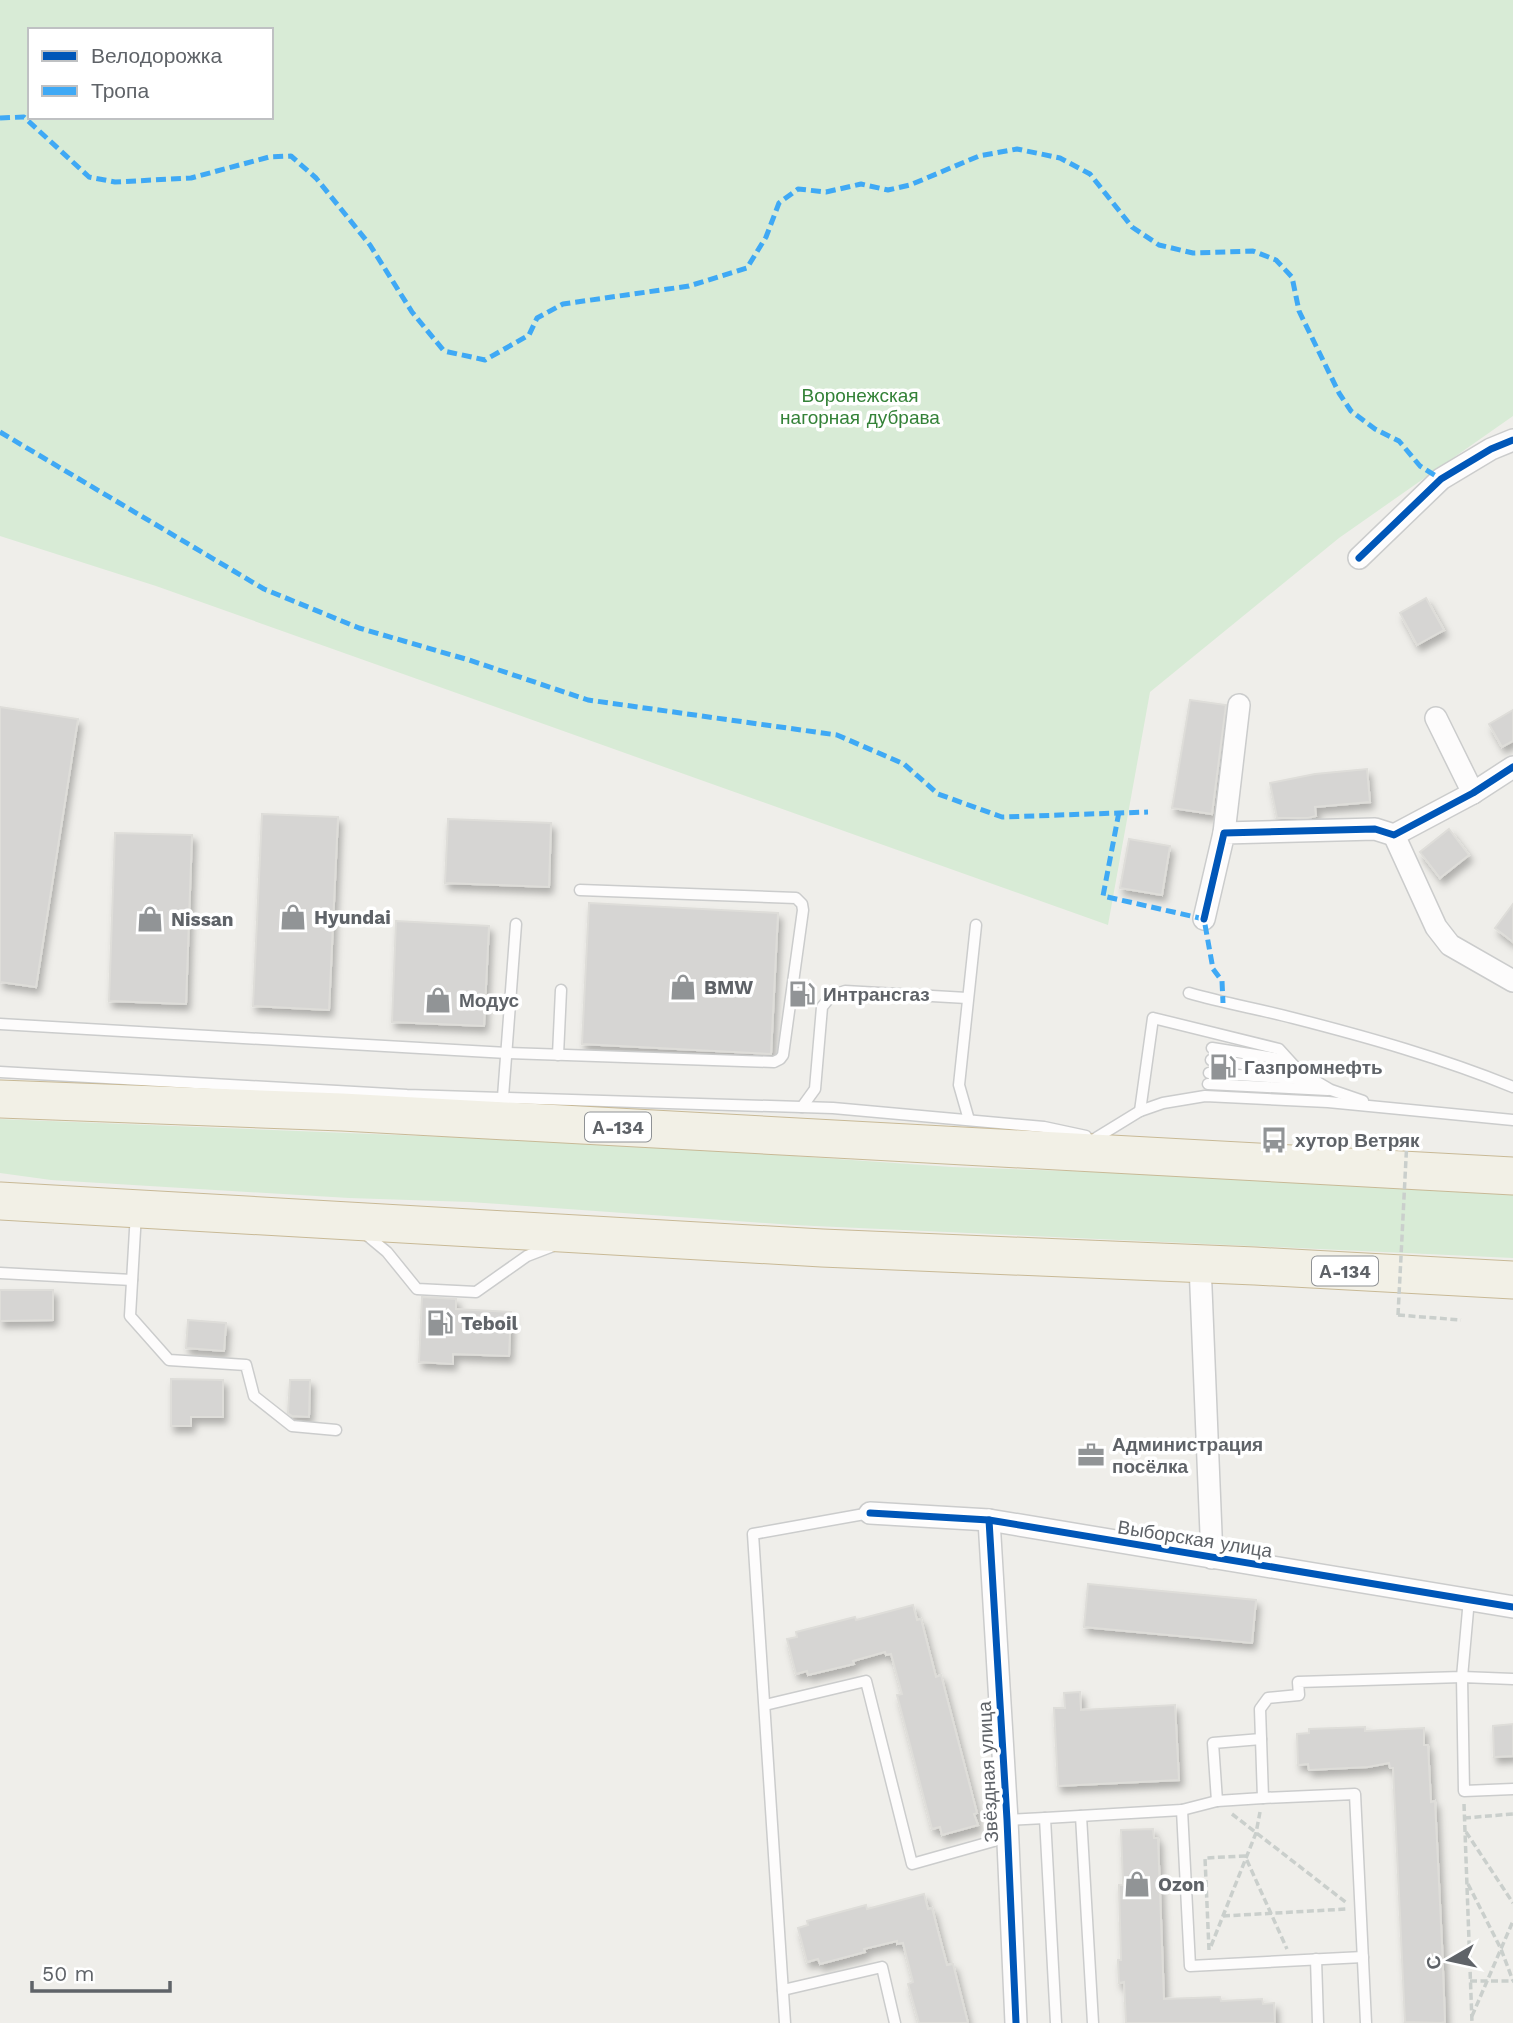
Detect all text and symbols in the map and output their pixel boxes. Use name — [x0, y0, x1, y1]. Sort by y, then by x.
legend — [28, 28, 273, 119]
text: Велодорожка — [91, 43, 222, 68]
text: Тропа — [91, 78, 149, 103]
park label: Воронежская нагорная дубрава — [780, 384, 940, 429]
shop icon: Hyundai — [278, 902, 308, 932]
shop icon: Nissan — [135, 904, 165, 934]
place label: Hyundai — [314, 906, 391, 929]
place label: Nissan — [171, 908, 234, 931]
shop icon: BMW — [668, 972, 698, 1002]
place label: BMW — [704, 976, 753, 999]
fuel station icon: Интрансгаз — [787, 979, 817, 1009]
place label: Интрансгаз — [823, 983, 930, 1006]
shop icon: Модус — [423, 985, 453, 1015]
place label: Модус — [459, 989, 520, 1012]
fuel station icon: Газпромнефть — [1208, 1052, 1238, 1082]
place label: Газпромнефть — [1244, 1056, 1383, 1079]
road number: А-134 — [585, 1112, 651, 1142]
bus stop icon: хутор Ветряк — [1259, 1125, 1289, 1155]
place label: хутор Ветряк — [1295, 1129, 1420, 1152]
road number: А-134 — [1312, 1256, 1378, 1286]
fuel station icon: Teboil — [425, 1308, 455, 1338]
place label: Teboil — [461, 1312, 518, 1335]
place label: Администрация посёлка — [1112, 1433, 1263, 1478]
office icon: Администрация посёлка — [1076, 1440, 1106, 1470]
street label: Выборская улица — [1116, 1515, 1274, 1563]
street label: Звёздная улица — [973, 1700, 1003, 1843]
shop icon: Ozon — [1122, 1869, 1152, 1899]
place label: Ozon — [1158, 1873, 1205, 1896]
north arrow — [1415, 1925, 1485, 1995]
scale bar — [32, 1950, 170, 1994]
text: С — [1421, 1954, 1446, 1971]
text: 50 m — [42, 1961, 94, 1986]

